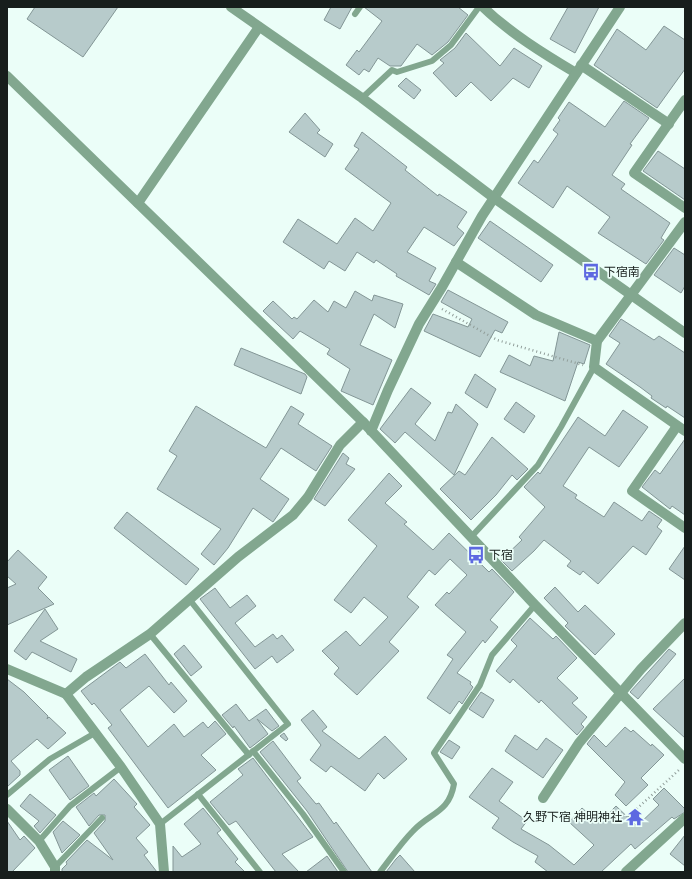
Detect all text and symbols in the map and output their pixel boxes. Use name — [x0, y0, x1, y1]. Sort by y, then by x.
bus stop icon: 下宿南 — [581, 262, 601, 282]
place label: 下宿南 — [604, 265, 640, 279]
bus stop icon: 下宿 — [466, 545, 486, 565]
place label: 下宿 — [489, 548, 513, 562]
temple icon: 久野下宿 神明神社 — [625, 807, 645, 827]
place label: 久野下宿 神明神社 — [523, 810, 622, 824]

